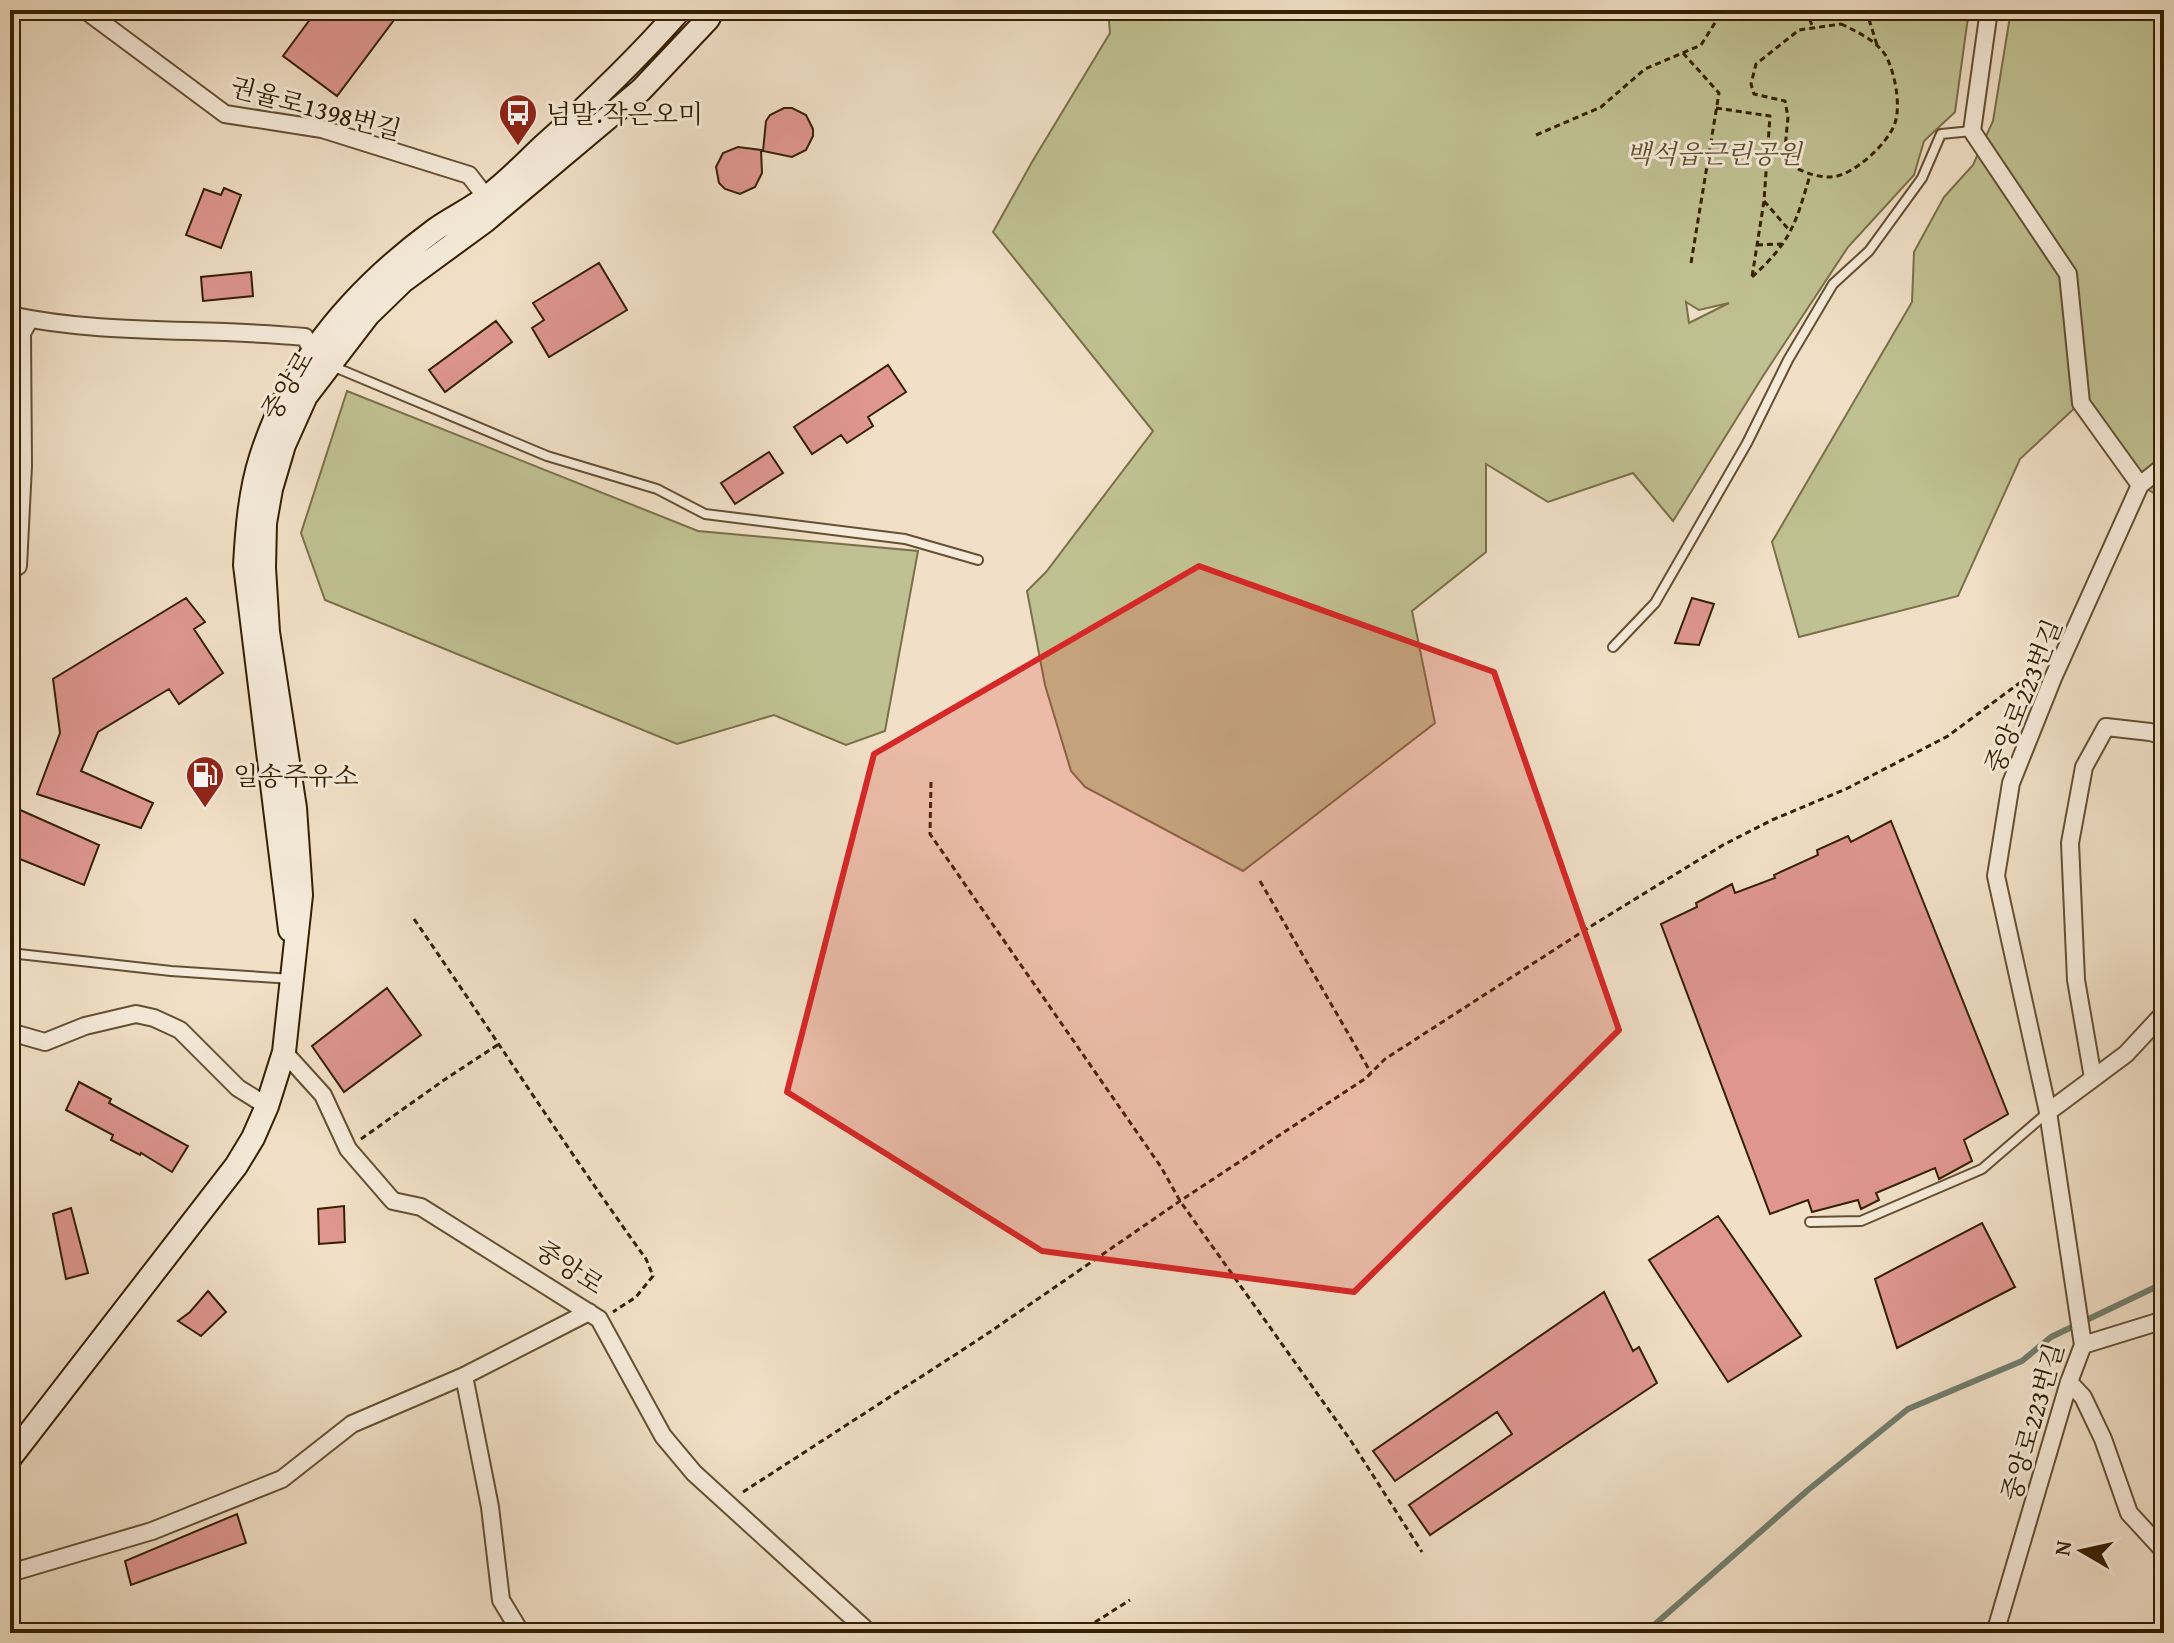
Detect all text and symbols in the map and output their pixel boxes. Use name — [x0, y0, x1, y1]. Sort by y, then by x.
street label: 권율로1398번길 — [226, 66, 406, 150]
bus stop icon: 넘말.작은오미 — [497, 92, 539, 147]
place label: 넘말.작은오미 — [546, 94, 703, 133]
park label: 백석읍근린공원 — [1626, 134, 1804, 173]
street label: 중앙로 — [251, 343, 323, 427]
street label: 중앙로223번길 — [1974, 613, 2072, 779]
fuel station icon: 일송주유소 — [184, 754, 226, 809]
place label: 일송주유소 — [233, 756, 359, 795]
street label: 중앙로 — [528, 1230, 612, 1304]
street label: 중앙로223번길 — [1991, 1338, 2073, 1506]
north arrow — [2042, 1511, 2122, 1591]
text: N — [2045, 1538, 2079, 1558]

